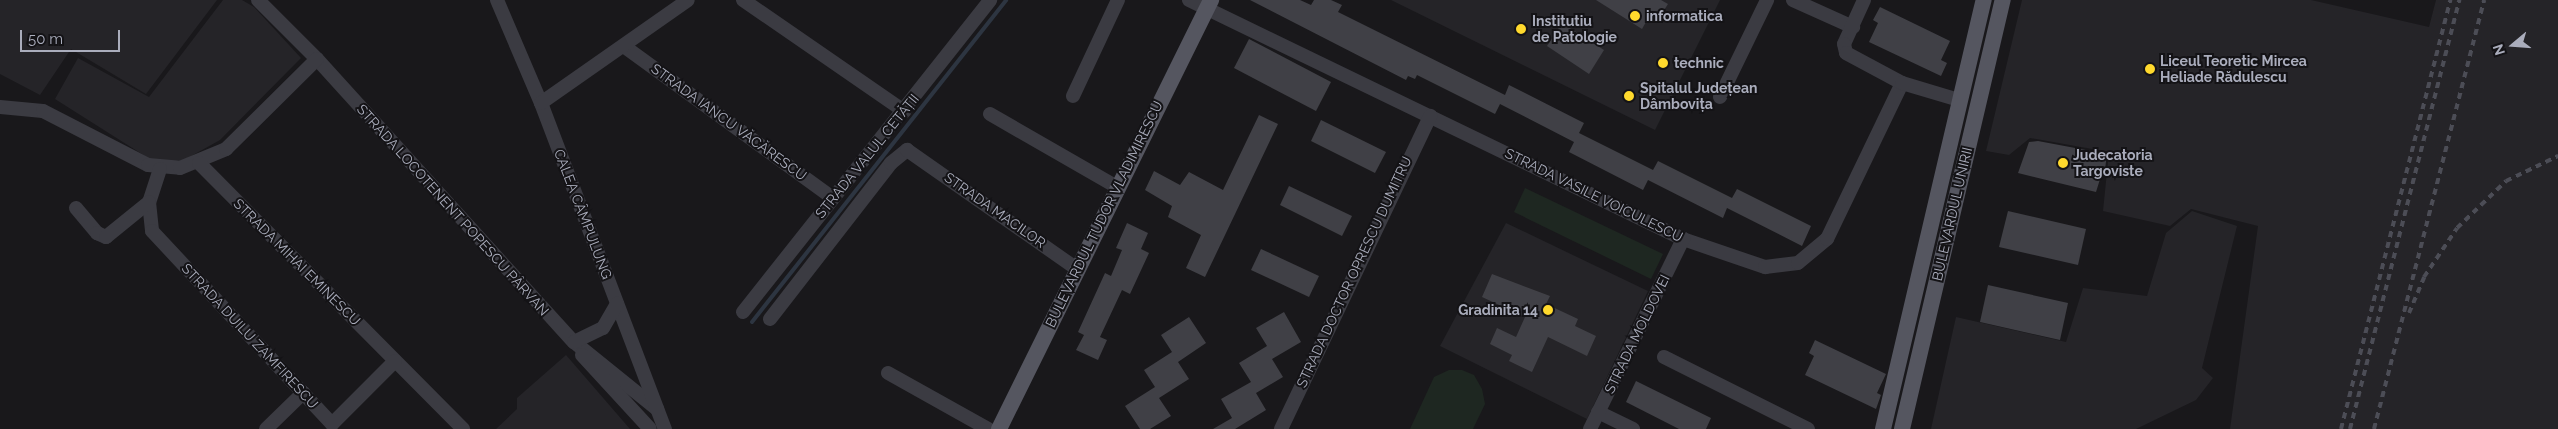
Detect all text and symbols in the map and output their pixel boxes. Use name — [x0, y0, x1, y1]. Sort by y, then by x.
place label: informatica — [1646, 8, 1723, 24]
marker: informatica — [1628, 9, 1642, 23]
place label: Institutiu de Patologie — [1532, 13, 1617, 46]
scale bar — [22, 20, 122, 52]
north arrow — [2488, 20, 2538, 70]
marker: Institutiu de Patologie — [1514, 22, 1528, 36]
text: 50 m — [28, 30, 63, 48]
text: N — [2489, 42, 2508, 57]
place label: Liceul Teoretic Mircea Heliade Rădulescu — [2160, 53, 2308, 85]
place label: technic — [1674, 55, 1724, 71]
marker: technic — [1656, 56, 1670, 70]
street label: STRADA IANCU VĂCĂRESCU — [648, 60, 810, 184]
marker: Liceul Teoretic Mircea Heliade Rădulescu — [2144, 63, 2156, 75]
place label: Spitalul Județean Dâmbovița — [1640, 80, 1758, 112]
marker: Spitalul Județean Dâmbovița — [1622, 89, 1636, 103]
street label: STRADA VALUL CETĂȚII — [811, 90, 923, 222]
street label: BULEVARDUL TUDOR VLADIMIRESCU — [1041, 97, 1167, 331]
street label: STRADA LOCOTENENT POPESCU PÂRVAN — [353, 101, 553, 319]
street label: STRADA VASILE VOICULESCU — [1502, 144, 1686, 246]
street label: BULEVARDUL UNIRII — [1928, 145, 1976, 283]
street label: CALEA CÂMPULUNG — [550, 146, 616, 282]
place label: Judecatoria Targoviste — [2073, 147, 2152, 180]
street label: STRADA DOCTOR OPRESCU DUMITRU — [1293, 154, 1415, 390]
marker: Judecatoria Targoviste — [2057, 157, 2069, 169]
street label: STRADA MACILOR — [941, 169, 1049, 251]
street label: STRADA MIHAI EMINESCU — [230, 195, 364, 329]
street label: STRADA DUILU ZAMFIRESCU — [178, 260, 322, 412]
street label: STRADA MOLDOVEI — [1601, 272, 1673, 396]
place label: Gradinita 14 — [1458, 302, 1538, 318]
marker: Gradinita 14 — [1542, 304, 1554, 316]

